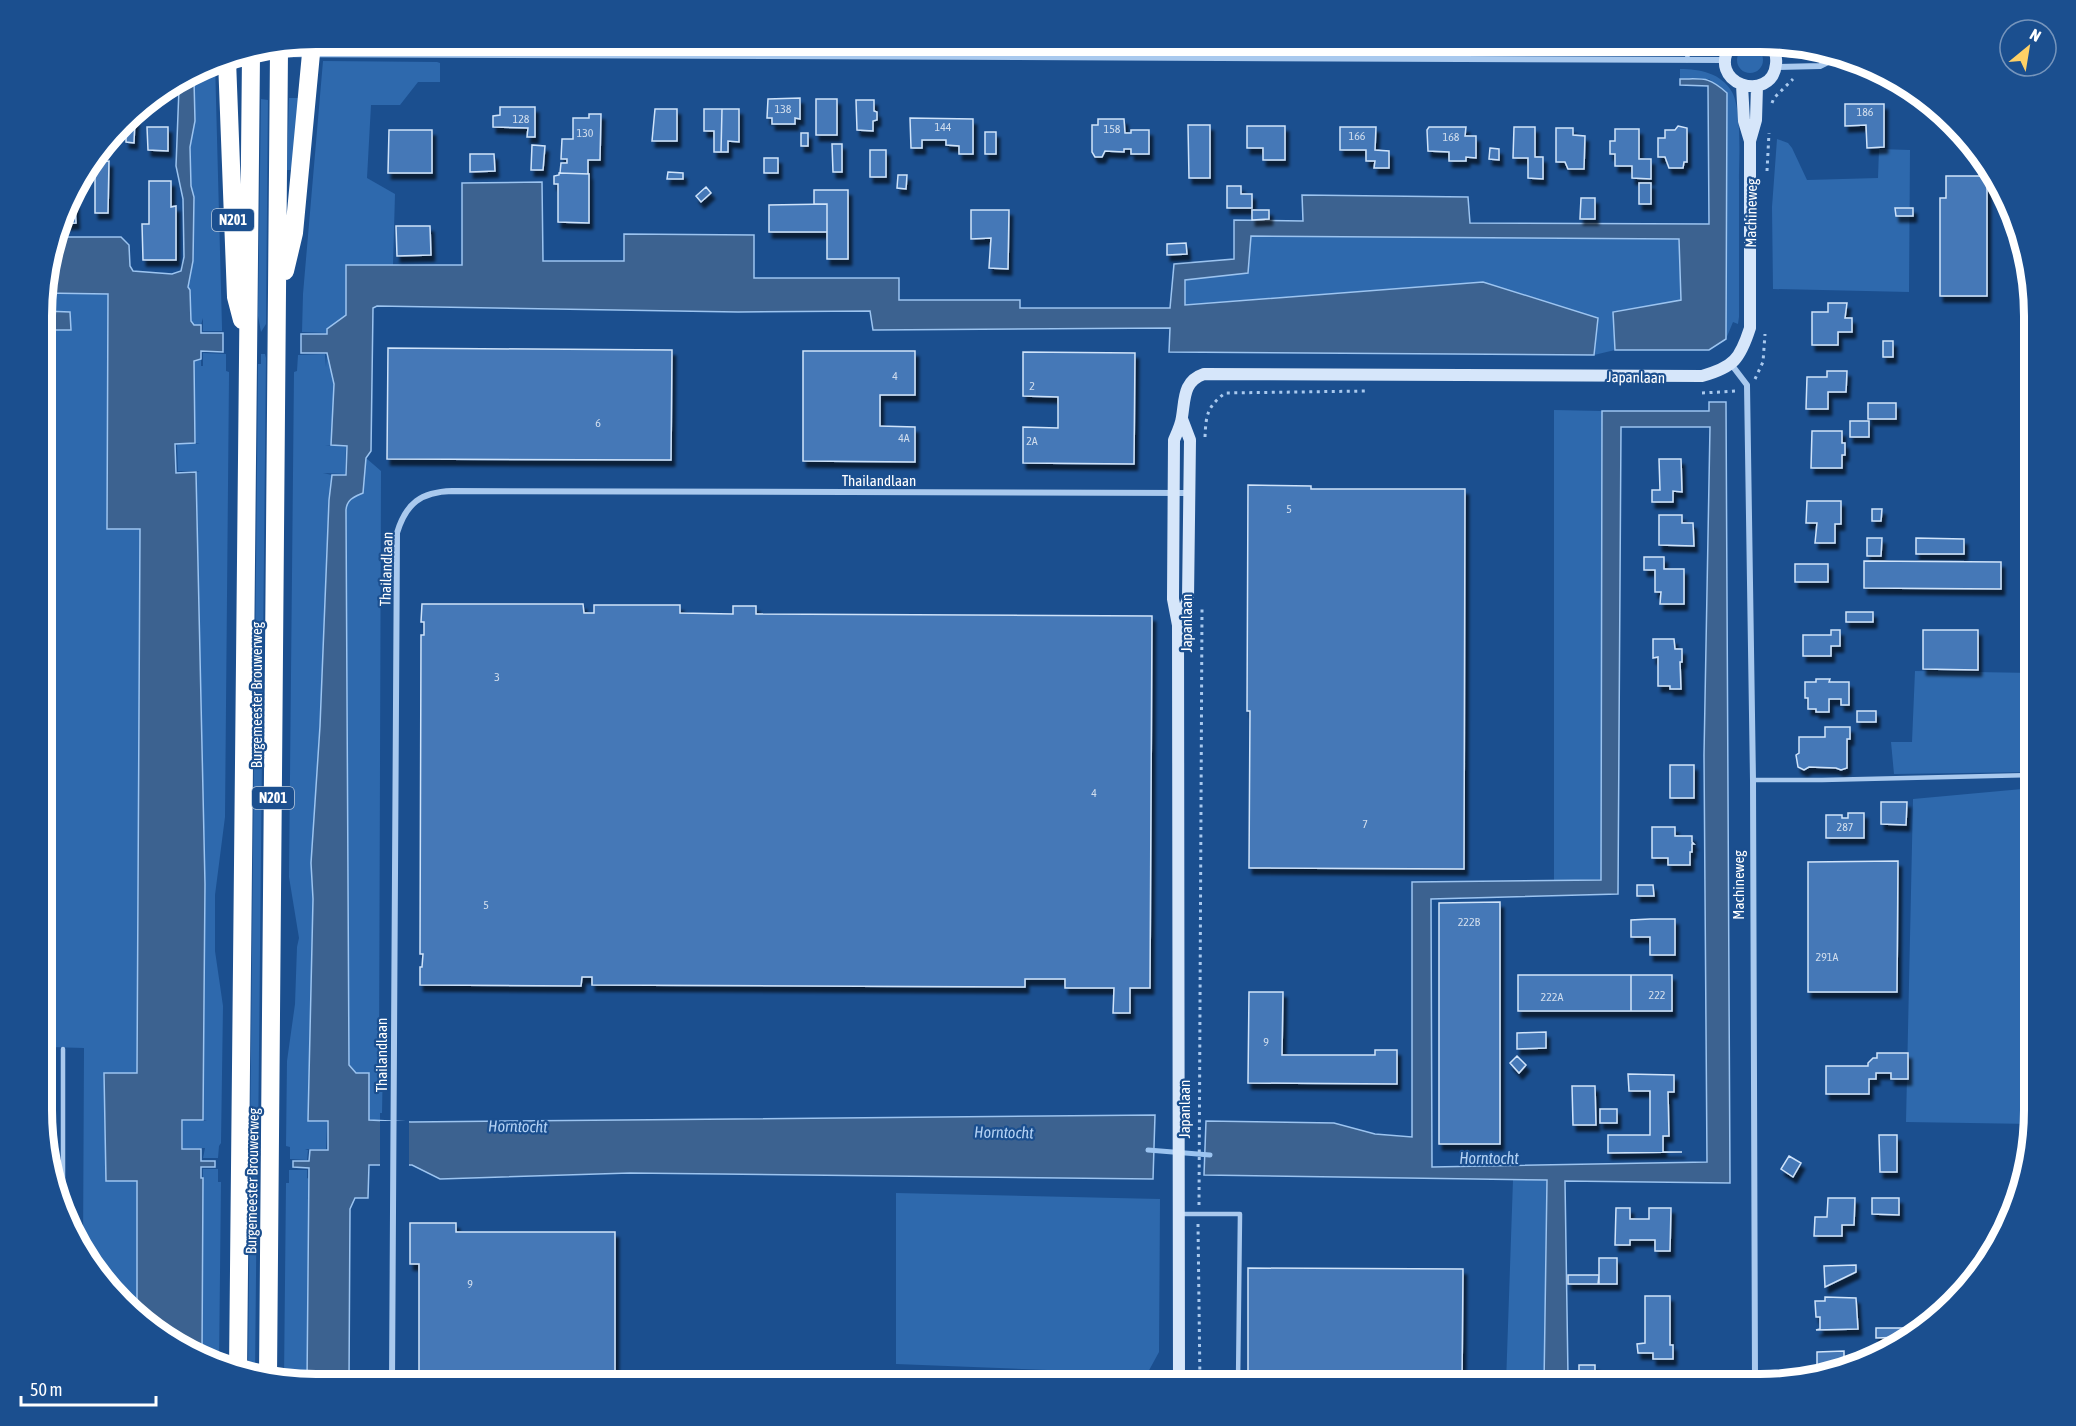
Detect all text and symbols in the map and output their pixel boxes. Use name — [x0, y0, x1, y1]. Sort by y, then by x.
north arrow — [1998, 18, 2058, 78]
text: N — [2027, 25, 2044, 45]
house number: 138 — [775, 102, 792, 116]
house number: 186 — [1857, 105, 1874, 119]
house number: 128 — [513, 112, 530, 126]
house number: 144 — [935, 120, 952, 134]
house number: 158 — [1104, 122, 1121, 136]
house number: 130 — [577, 126, 594, 140]
house number: 166 — [1349, 129, 1366, 143]
house number: 168 — [1443, 130, 1460, 144]
street label: Machineweg — [1742, 178, 1760, 248]
road number: N201 — [212, 209, 254, 231]
street label: Japanlaan — [1607, 368, 1665, 386]
house number: 4 — [892, 369, 898, 383]
house number: 2 — [1029, 379, 1035, 393]
house number: 6 — [595, 416, 601, 430]
house number: 4A — [898, 431, 910, 445]
house number: 2A — [1026, 434, 1038, 448]
street label: Thailandlaan — [842, 472, 916, 489]
house number: 5 — [1286, 502, 1292, 516]
street label: Thailandlaan — [376, 531, 396, 607]
street label: Japanlaan — [1178, 594, 1195, 652]
street label: Burgemeester Brouwerweg — [248, 621, 265, 768]
house number: 3 — [494, 670, 500, 684]
house number: 4 — [1091, 786, 1097, 800]
road number: N201 — [252, 787, 294, 809]
house number: 7 — [1362, 817, 1368, 831]
house number: 287 — [1837, 820, 1854, 834]
street label: Machineweg — [1730, 850, 1747, 920]
house number: 5 — [483, 898, 489, 912]
house number: 222B — [1458, 915, 1481, 929]
house number: 291A — [1816, 950, 1839, 964]
house number: 222 — [1649, 988, 1665, 1002]
house number: 222A — [1541, 990, 1564, 1004]
street label: Thailandlaan — [373, 1018, 390, 1092]
house number: 9 — [1263, 1035, 1269, 1049]
street label: Japanlaan — [1176, 1080, 1193, 1138]
street label: Burgemeester Brouwerweg — [242, 1107, 262, 1254]
water label: Horntocht — [488, 1116, 548, 1136]
water label: Horntocht — [974, 1122, 1034, 1142]
water label: Horntocht — [1459, 1149, 1519, 1167]
house number: 9 — [467, 1277, 473, 1291]
scale bar — [21, 1369, 156, 1407]
text: 50 m — [30, 1379, 62, 1400]

